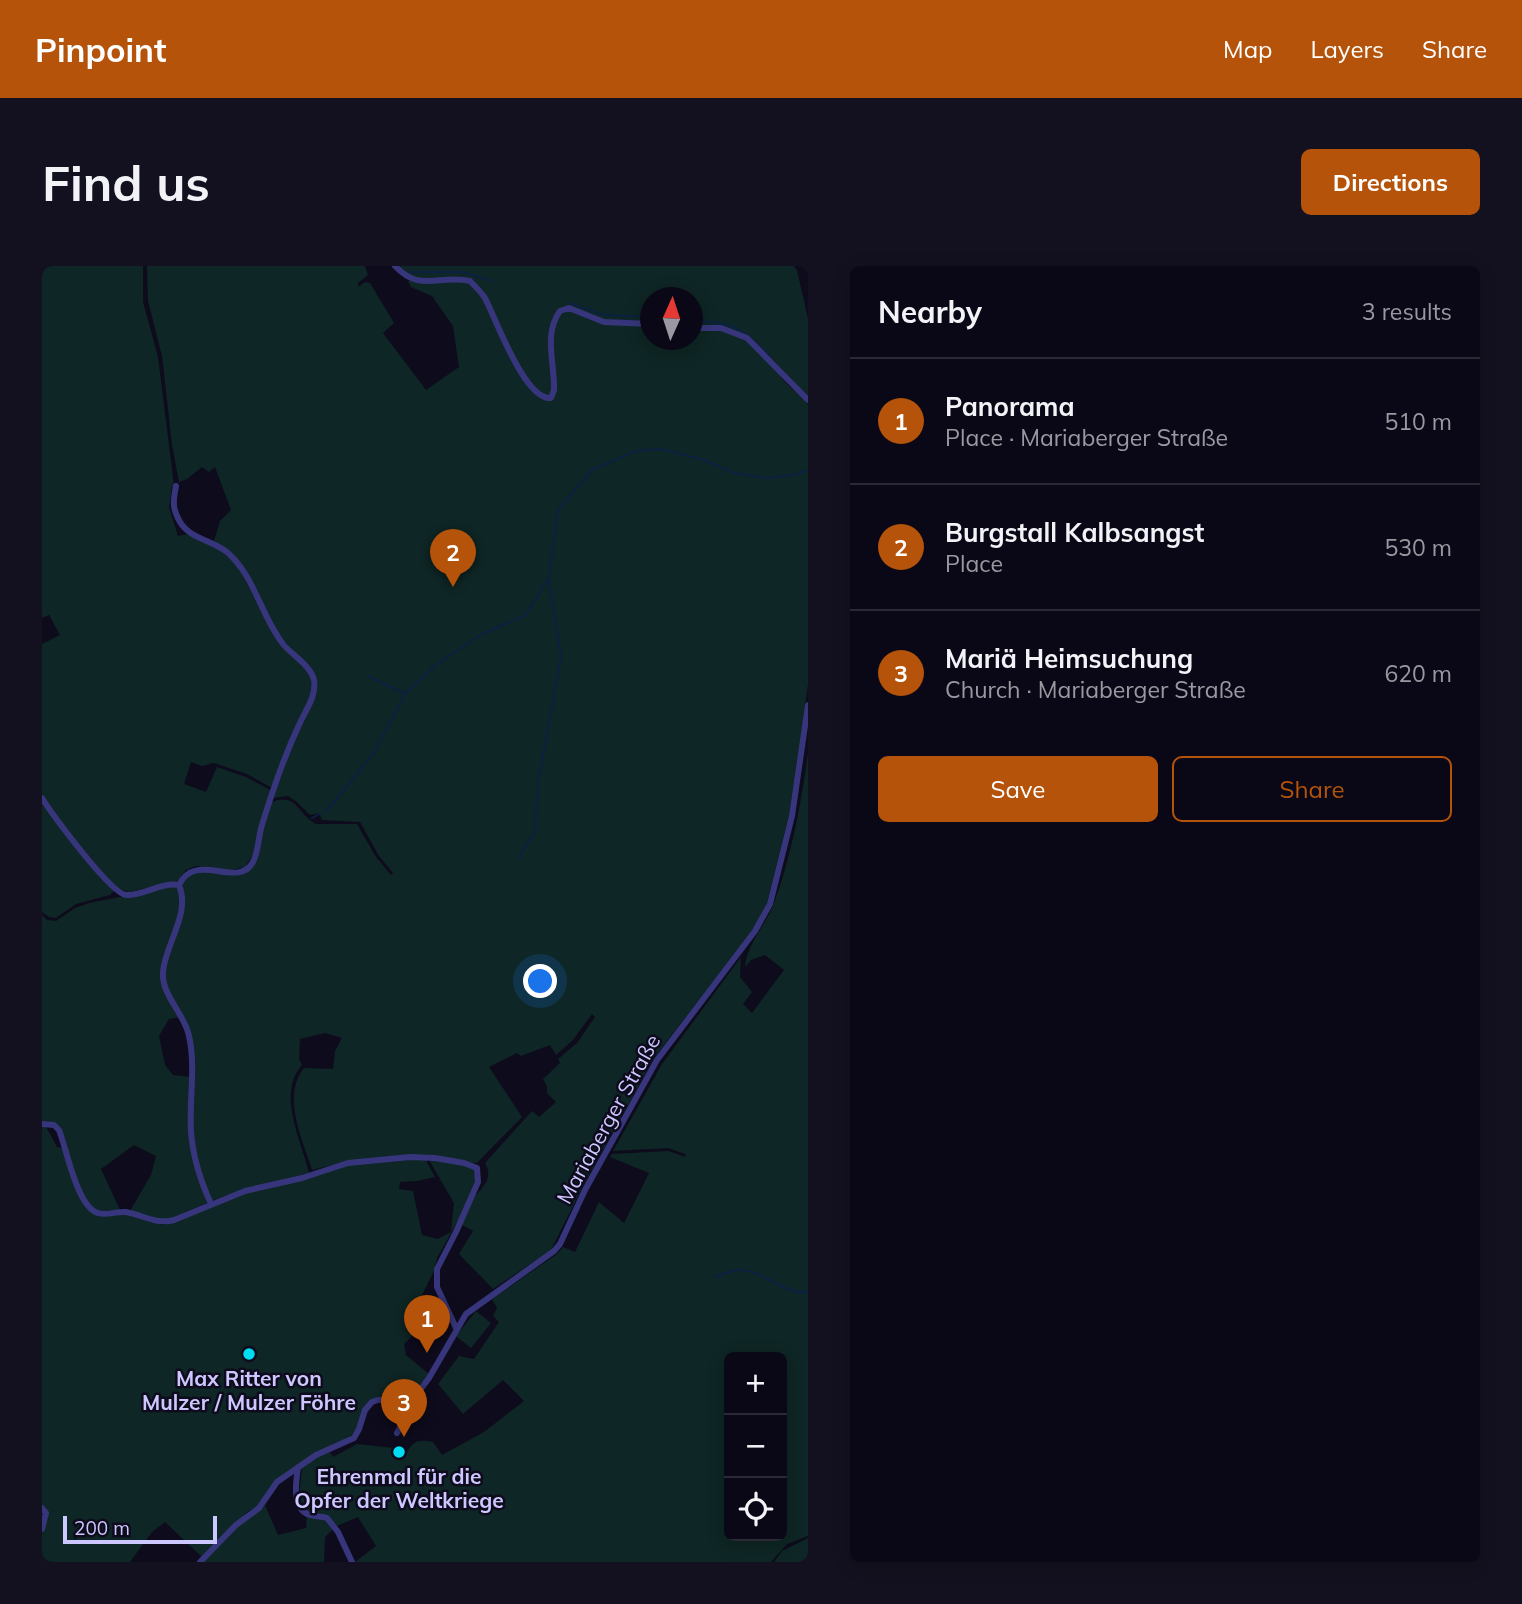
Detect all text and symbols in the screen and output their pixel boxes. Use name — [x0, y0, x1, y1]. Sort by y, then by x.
text: Pinpoint — [35, 29, 167, 70]
text: Map — [1223, 34, 1272, 64]
text: Layers — [1310, 34, 1384, 64]
text: Share — [1422, 34, 1487, 64]
button: Directions — [1301, 149, 1480, 215]
text: Find us — [42, 152, 210, 213]
north arrow — [640, 287, 703, 350]
text: Nearby — [878, 293, 982, 331]
text: 3 results — [1362, 297, 1452, 326]
text: Panorama — [945, 390, 1075, 423]
text: 1 — [894, 407, 908, 436]
text: 510 m — [1384, 407, 1452, 436]
text: Place · Mariaberger Straße — [945, 423, 1228, 452]
text: Burgstall Kalbsangst — [945, 516, 1204, 549]
pin: 2 — [430, 529, 476, 587]
text: 2 — [894, 533, 908, 562]
text: 530 m — [1384, 533, 1452, 562]
text: Place — [945, 549, 1003, 578]
text: Mariä Heimsuchung — [945, 642, 1193, 675]
text: 3 — [894, 659, 908, 688]
text: 620 m — [1384, 659, 1452, 688]
text: Church · Mariaberger Straße — [945, 675, 1246, 704]
button: Save — [878, 756, 1158, 822]
button: Share — [1172, 756, 1452, 822]
your location — [523, 964, 557, 998]
street label: Mariaberger Straße — [551, 1030, 665, 1208]
pin: 1 — [404, 1295, 450, 1353]
marker: Max Ritter von Mulzer / Mulzer Föhre — [241, 1346, 257, 1362]
map controls — [724, 1352, 787, 1541]
button: + — [724, 1352, 787, 1415]
place label: Max Ritter von Mulzer / Mulzer Föhre — [142, 1365, 356, 1415]
pin: 3 — [381, 1379, 427, 1437]
button: − — [724, 1415, 787, 1478]
marker: Ehrenmal für die Opfer der Weltkriege — [391, 1444, 407, 1460]
place label: Ehrenmal für die Opfer der Weltkriege — [294, 1463, 504, 1513]
button: locate — [724, 1478, 787, 1541]
scale bar — [63, 1513, 217, 1545]
text: 200 m — [74, 1516, 130, 1540]

